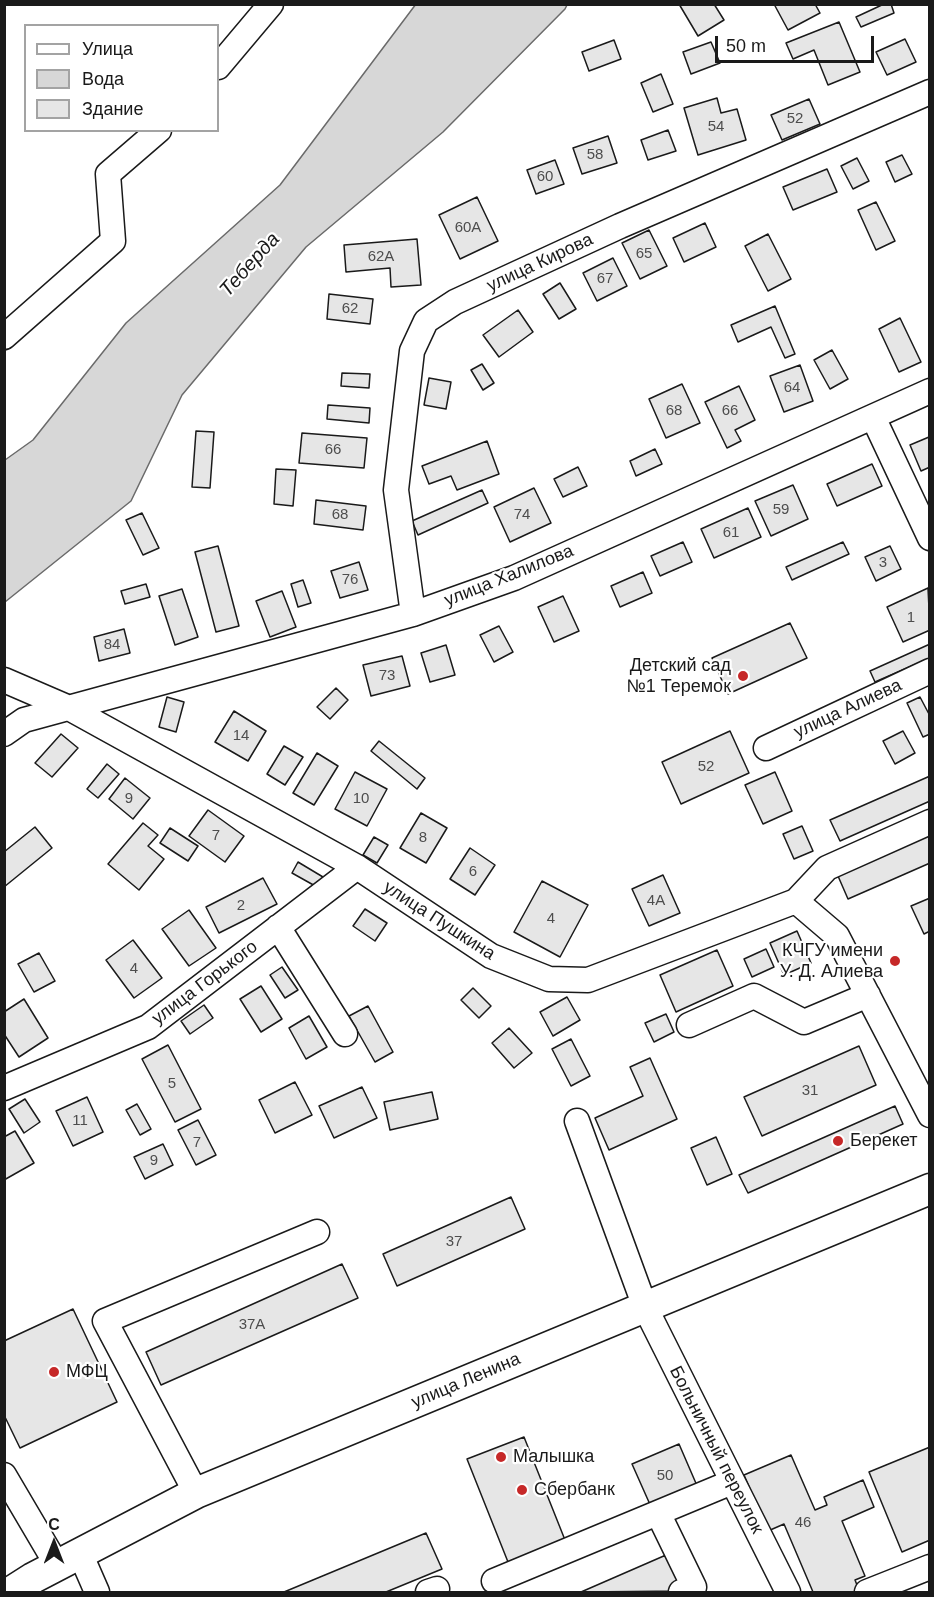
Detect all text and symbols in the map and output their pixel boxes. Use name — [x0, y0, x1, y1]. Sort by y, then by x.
legend — [24, 24, 219, 132]
scale bar — [718, 24, 877, 62]
text: 50 m — [726, 36, 766, 56]
text: Улица — [82, 39, 133, 59]
text: Вода — [82, 69, 124, 89]
text: Здание — [82, 99, 143, 119]
house number: 52 — [787, 110, 803, 128]
house number: 54 — [708, 118, 724, 136]
house number: 58 — [587, 146, 603, 164]
house number: 60 — [537, 168, 553, 186]
house number: 60А — [455, 219, 481, 237]
water label: Теберда — [215, 228, 285, 302]
street label: улица Кирова — [484, 229, 596, 297]
house number: 65 — [636, 245, 652, 263]
house number: 62А — [368, 248, 394, 266]
house number: 67 — [597, 270, 613, 288]
house number: 62 — [342, 300, 358, 318]
house number: 64 — [784, 379, 800, 397]
house number: 68 — [666, 402, 682, 420]
house number: 66 — [722, 402, 738, 420]
house number: 66 — [325, 441, 341, 459]
house number: 59 — [773, 501, 789, 519]
house number: 68 — [332, 506, 348, 524]
house number: 74 — [514, 506, 530, 524]
house number: 61 — [723, 524, 739, 542]
street label: улица Халилова — [441, 540, 577, 612]
house number: 3 — [879, 554, 887, 572]
house number: 76 — [342, 571, 358, 589]
house number: 1 — [907, 609, 915, 627]
house number: 84 — [104, 636, 120, 654]
place label: Детский сад №1 Теремок — [626, 655, 731, 698]
house number: 73 — [379, 667, 395, 685]
marker: Детский сад №1 Теремок — [736, 669, 750, 683]
street label: улица Алиева — [791, 675, 905, 743]
house number: 14 — [233, 727, 249, 745]
house number: 52 — [698, 758, 714, 776]
house number: 9 — [125, 790, 133, 808]
house number: 10 — [353, 790, 369, 808]
house number: 7 — [212, 827, 220, 845]
house number: 8 — [419, 829, 427, 847]
house number: 6 — [469, 863, 477, 881]
street label: улица Пушкина — [379, 877, 499, 965]
house number: 4А — [647, 892, 665, 910]
house number: 2 — [237, 897, 245, 915]
house number: 4 — [547, 910, 555, 928]
street label: улица Горького — [148, 936, 262, 1030]
place label: КЧГУ имени У. Д. Алиева — [780, 940, 883, 982]
marker: КЧГУ имени У. Д. Алиева — [888, 954, 902, 968]
house number: 4 — [130, 960, 138, 978]
house number: 5 — [168, 1075, 176, 1093]
house number: 31 — [802, 1082, 818, 1100]
house number: 11 — [72, 1112, 88, 1130]
place label: Берекет — [850, 1130, 918, 1152]
house number: 7 — [193, 1134, 201, 1152]
marker: Берекет — [831, 1134, 845, 1148]
house number: 9 — [150, 1152, 158, 1170]
house number: 37 — [446, 1233, 462, 1251]
house number: 37А — [239, 1316, 265, 1334]
street label: улица Ленина — [408, 1348, 524, 1414]
place label: МФЦ — [66, 1361, 108, 1383]
street label: Больничный переулок — [664, 1363, 768, 1537]
marker: МФЦ — [47, 1365, 61, 1379]
place label: Малышка — [513, 1446, 594, 1468]
marker: Малышка — [494, 1450, 508, 1464]
house number: 50 — [657, 1467, 673, 1485]
place label: Сбербанк — [534, 1479, 615, 1501]
marker: Сбербанк — [515, 1483, 529, 1497]
north arrow — [24, 1513, 84, 1573]
house number: 46 — [795, 1514, 811, 1532]
text: С — [48, 1516, 60, 1533]

